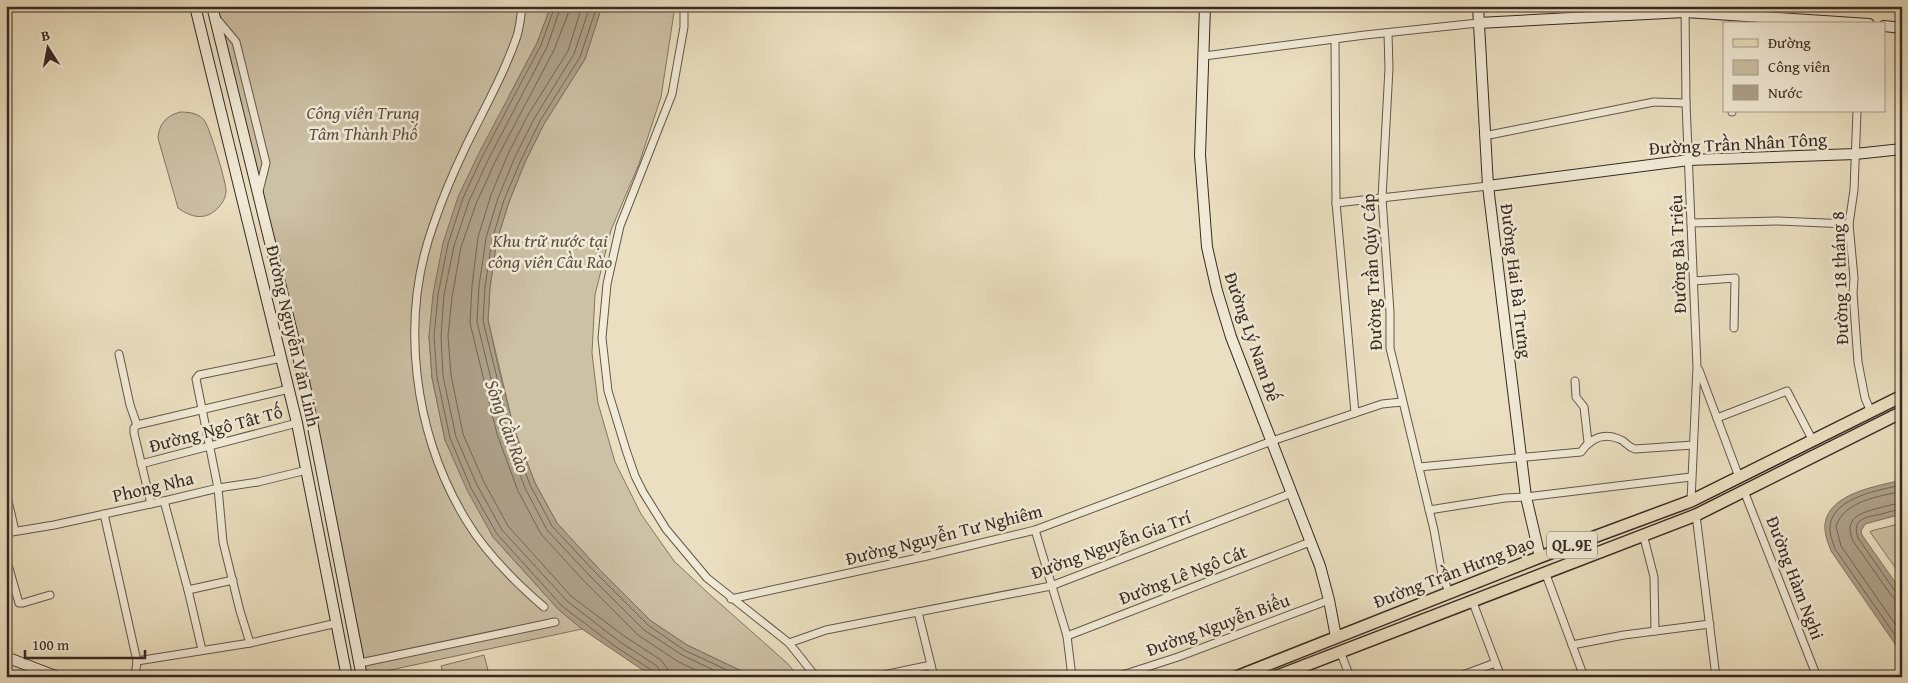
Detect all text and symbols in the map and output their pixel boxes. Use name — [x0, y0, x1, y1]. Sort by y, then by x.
north arrow — [22, 22, 72, 72]
legend — [1723, 22, 1886, 112]
text: B — [39, 25, 52, 46]
text: Đường — [1768, 32, 1811, 53]
text: Công viên — [1768, 56, 1831, 77]
text: Nước — [1768, 82, 1803, 103]
park label: Công viên Trung Tâm Thành Phố — [307, 99, 419, 147]
street label: Đường Trần Nhân Tông — [1648, 125, 1828, 162]
street label: Đường Trần Qúy Cáp — [1354, 193, 1389, 351]
street label: Đường Bà Triệu — [1662, 194, 1693, 314]
street label: Đường Hai Bà Trưng — [1494, 202, 1539, 360]
street label: Đường 18 tháng 8 — [1824, 211, 1855, 345]
park label: Khu trữ nước tại công viên Cầu Rào — [488, 227, 612, 275]
street label: Đường Nguyễn Văn Linh — [259, 242, 328, 429]
street label: Đường Lý Nam Đế — [1218, 268, 1287, 405]
water label: Sông Cầu Rào — [478, 375, 538, 477]
street label: Đường Ngô Tât Tố — [146, 398, 286, 459]
street label: Phong Nha — [110, 464, 197, 509]
street label: Đường Nguyễn Tư Nghiêm — [843, 497, 1045, 572]
street label: Đường Nguyễn Gia Trí — [1027, 503, 1195, 586]
street label: Đường Hàm Nghi — [1760, 512, 1831, 644]
street label: Đường Trần Hưng Đạo — [1369, 528, 1538, 615]
road number: QL.9E — [1547, 532, 1597, 558]
street label: Đường Lê Ngô Cát — [1115, 538, 1251, 611]
street label: Đường Nguyễn Biểu — [1142, 586, 1294, 663]
scale bar — [25, 628, 145, 660]
text: 100 m — [32, 634, 70, 655]

